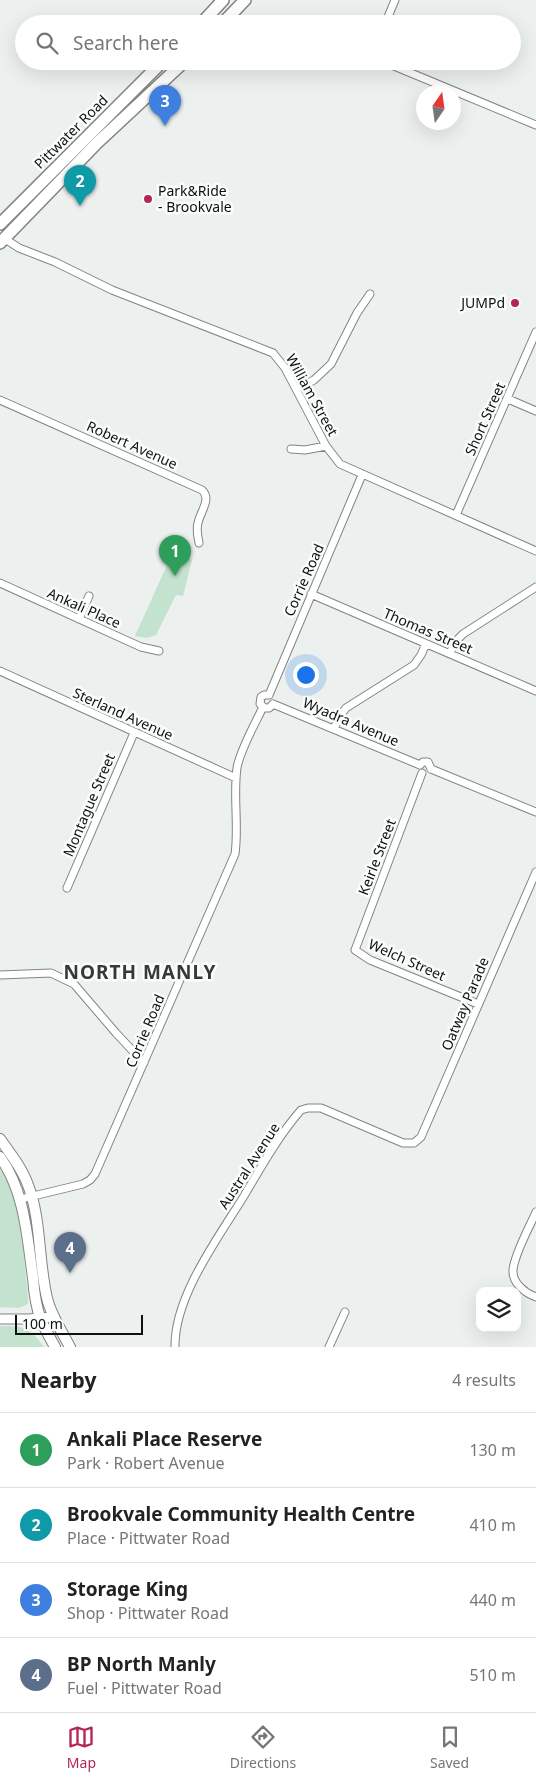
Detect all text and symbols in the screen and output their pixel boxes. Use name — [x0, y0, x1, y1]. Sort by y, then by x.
search box — [15, 15, 521, 70]
icon: search — [33, 29, 61, 57]
text: Search here — [73, 30, 179, 56]
pin: 3 — [149, 85, 181, 126]
north arrow — [416, 85, 461, 130]
street label: Pittwater Road — [30, 91, 112, 173]
pin: 2 — [64, 165, 96, 206]
place label: Park&Ride - Brookvale — [158, 181, 232, 216]
marker: Park&Ride - Brookvale — [142, 193, 154, 205]
place label: JUMPd — [459, 293, 505, 312]
marker: JUMPd — [509, 297, 521, 309]
street label: William Street — [282, 350, 343, 439]
street label: Short Street — [460, 379, 509, 458]
street label: Robert Avenue — [84, 416, 181, 473]
pin: 1 — [159, 535, 191, 576]
street label: Corrie Road — [279, 540, 328, 619]
street label: Ankali Place — [45, 583, 124, 632]
street label: Thomas Street — [381, 603, 476, 658]
your location — [293, 662, 319, 688]
street label: Sterland Avenue — [70, 683, 176, 744]
street label: Wyadra Avenue — [300, 693, 402, 750]
street label: Montague Street — [58, 750, 119, 859]
street label: Keirle Street — [353, 816, 400, 898]
street label: Welch Street — [366, 934, 449, 985]
street label: Oatway Parade — [436, 954, 493, 1053]
district label: NORTH MANLY — [64, 959, 216, 985]
street label: Corrie Road — [121, 991, 168, 1070]
street label: Austral Avenue — [214, 1119, 284, 1212]
pin: 4 — [54, 1232, 86, 1273]
map controls — [476, 1287, 521, 1332]
button: layers — [476, 1287, 521, 1332]
scale bar — [15, 1312, 142, 1335]
text: 100 m — [22, 1314, 63, 1333]
text: Nearby — [20, 1366, 96, 1394]
text: 4 results — [452, 1369, 516, 1391]
text: Ankali Place Reserve — [67, 1426, 262, 1452]
text: 1 — [31, 1439, 41, 1461]
text: 130 m — [469, 1439, 516, 1461]
text: Park · Robert Avenue — [67, 1452, 225, 1474]
text: Brookvale Community Health Centre — [67, 1501, 415, 1527]
text: 2 — [31, 1514, 41, 1536]
text: 410 m — [469, 1514, 516, 1536]
text: Place · Pittwater Road — [67, 1527, 230, 1549]
text: Storage King — [67, 1576, 188, 1602]
text: 3 — [31, 1589, 41, 1611]
text: 440 m — [469, 1589, 516, 1611]
text: Shop · Pittwater Road — [67, 1602, 229, 1624]
text: BP North Manly — [67, 1651, 216, 1677]
text: 4 — [31, 1664, 41, 1686]
text: 510 m — [469, 1664, 516, 1686]
text: Fuel · Pittwater Road — [67, 1677, 222, 1699]
tab: Map — [67, 1723, 96, 1772]
tab: Directions — [230, 1723, 296, 1772]
tab: Saved — [430, 1723, 469, 1772]

